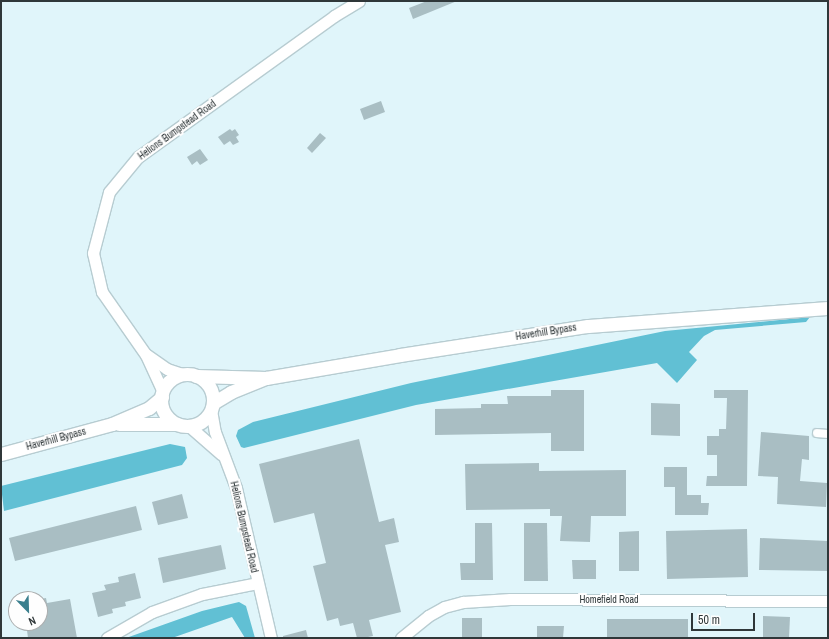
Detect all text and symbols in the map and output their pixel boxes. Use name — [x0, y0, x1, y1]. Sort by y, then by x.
street label: Helions Bumpstead Road — [136, 98, 218, 162]
street label: Haverhill Bypass — [515, 321, 577, 343]
street label: Haverhill Bypass — [25, 425, 87, 453]
street label: Helions Bumpstead Road — [228, 480, 260, 574]
north arrow — [8, 591, 48, 631]
street label: Homefield Road — [579, 594, 639, 606]
scale bar — [693, 605, 757, 631]
text: 50 m — [698, 612, 720, 628]
text: N — [27, 613, 38, 629]

